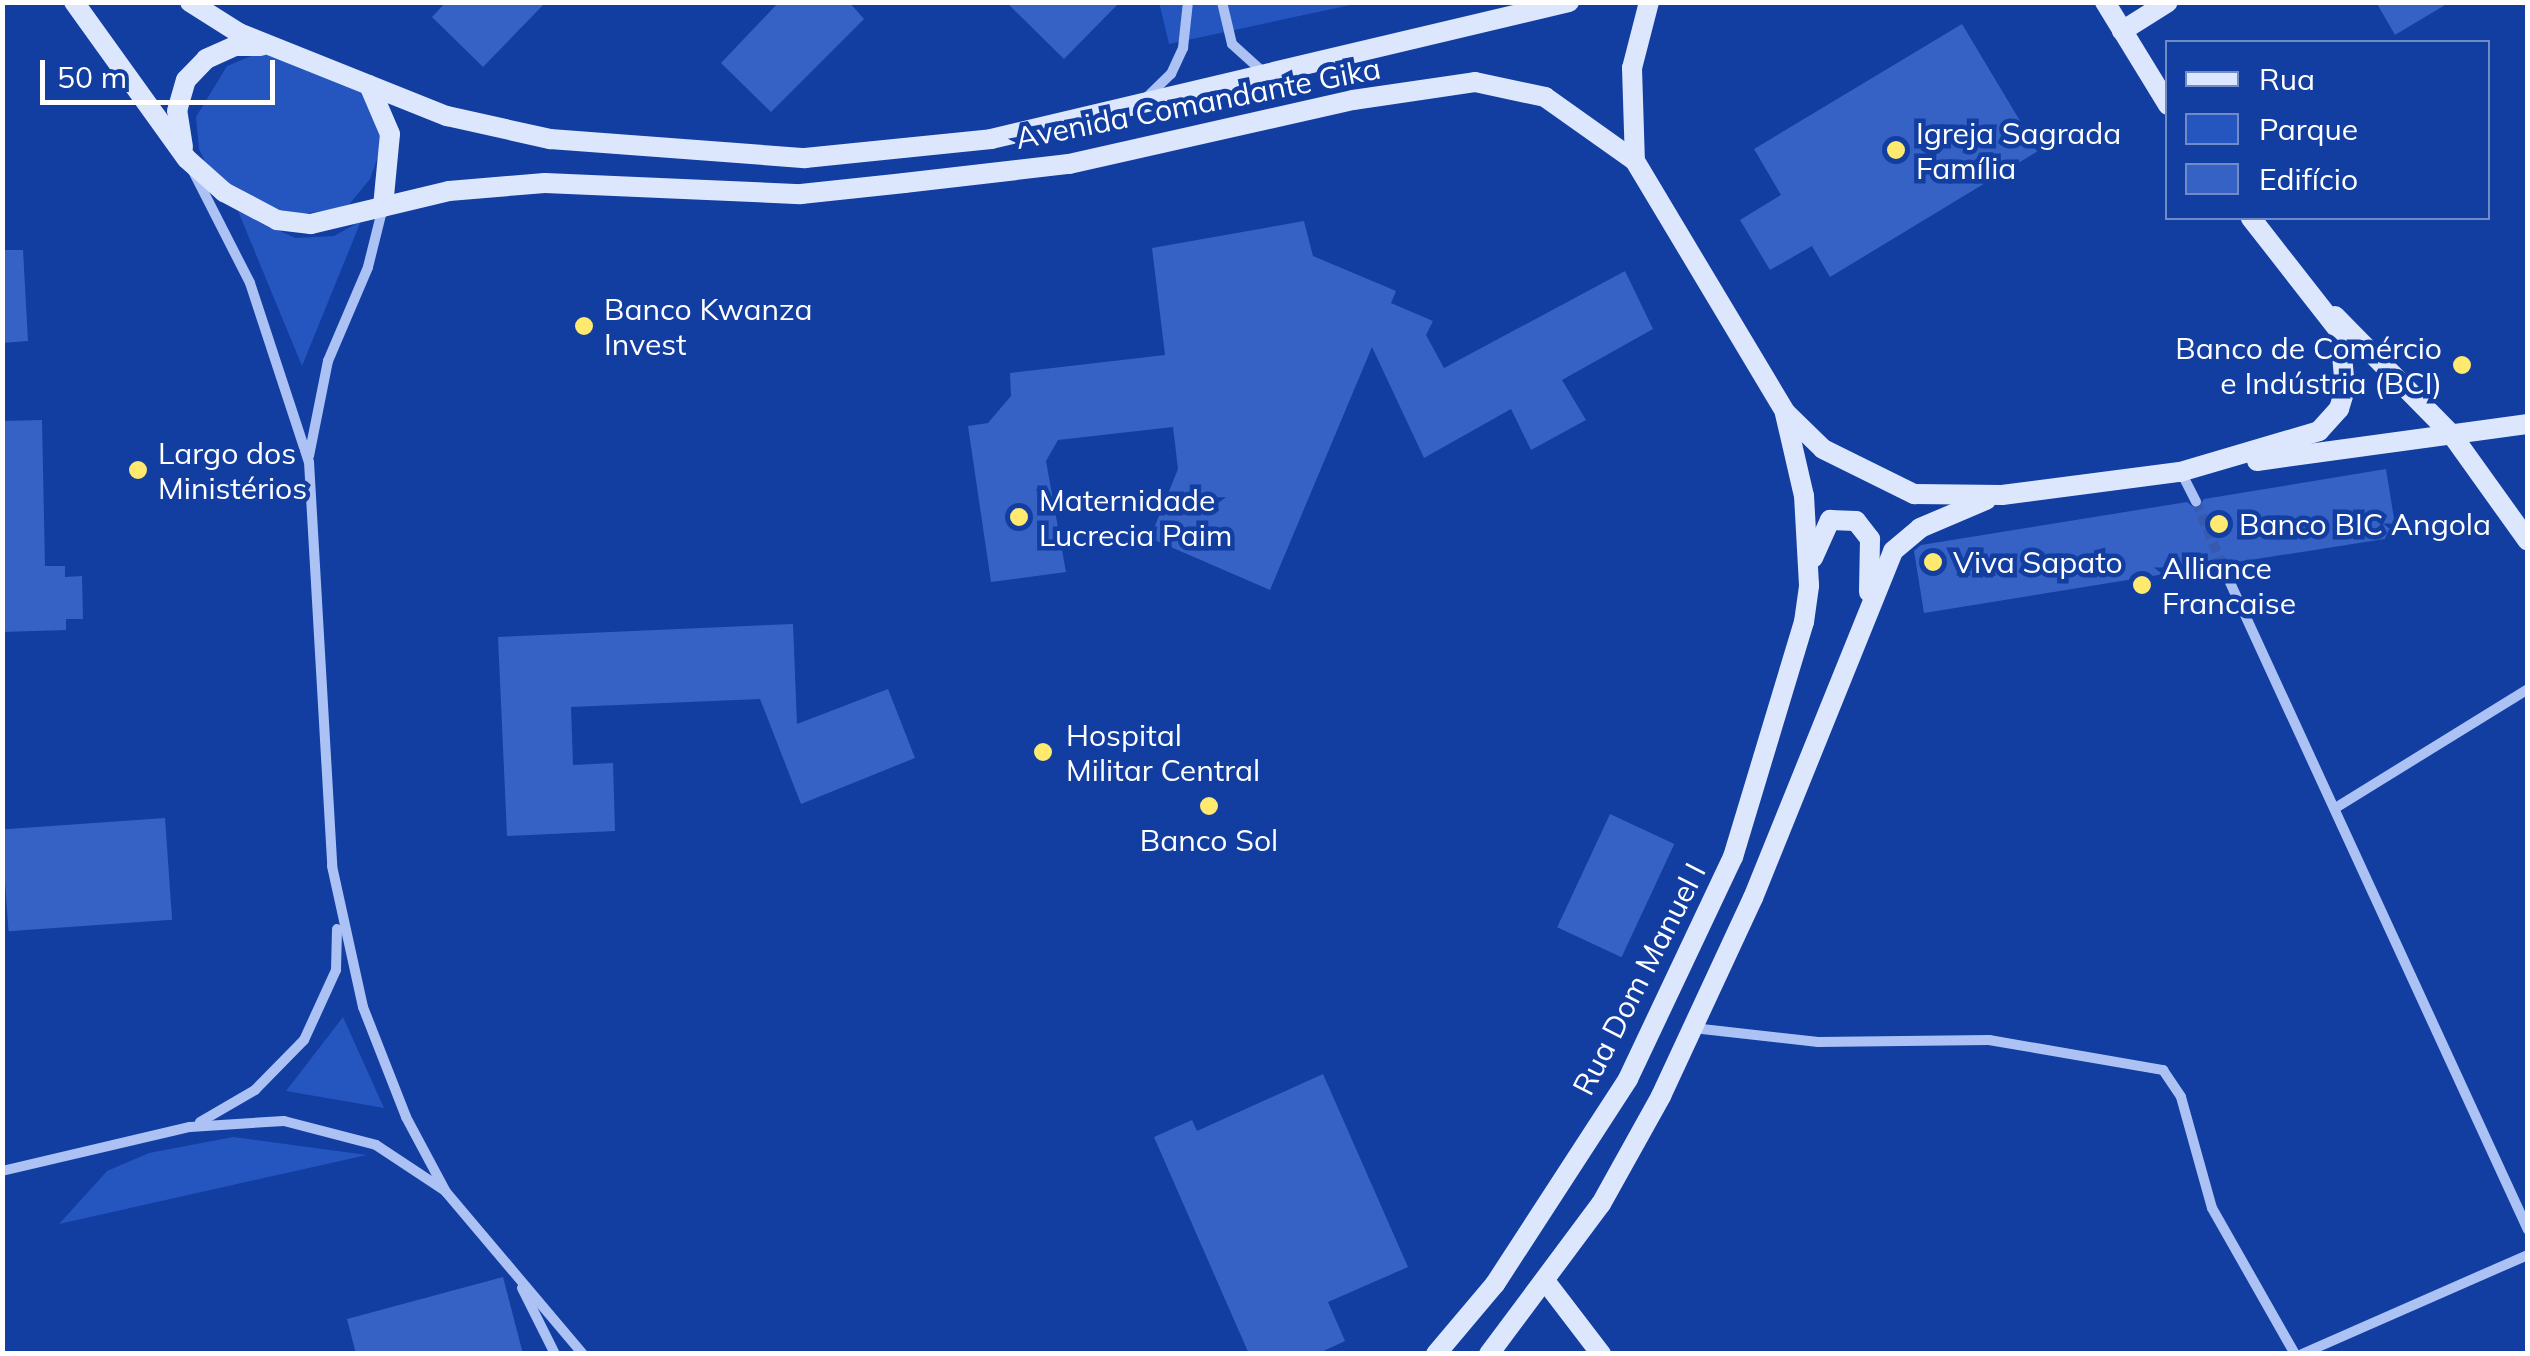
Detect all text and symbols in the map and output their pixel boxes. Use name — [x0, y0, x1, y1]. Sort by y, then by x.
scale bar — [45, 40, 280, 102]
legend — [2165, 40, 2490, 220]
street label: Avenida Comandante Gika — [1013, 50, 1383, 156]
text: 50 m — [57, 58, 127, 96]
text: Rua — [2259, 60, 2315, 98]
text: Parque — [2259, 110, 2358, 148]
place label: Igreja Sagrada Família — [1916, 115, 2121, 186]
marker: Igreja Sagrada Família — [1885, 139, 1907, 161]
text: Edifício — [2259, 160, 2358, 198]
place label: Banco Kwanza Invest — [604, 291, 812, 362]
marker: Banco Kwanza Invest — [573, 315, 595, 337]
place label: Banco de Comércio e Indústria (BCI) — [2175, 330, 2442, 400]
marker: Banco de Comércio e Indústria (BCI) — [2451, 354, 2473, 376]
place label: Largo dos Ministérios — [158, 435, 307, 506]
marker: Largo dos Ministérios — [127, 459, 149, 481]
place label: Maternidade Lucrecia Paim — [1039, 482, 1232, 552]
marker: Maternidade Lucrecia Paim — [1008, 506, 1030, 528]
place label: Banco BIC Angola — [2239, 506, 2491, 542]
marker: Banco BIC Angola — [2208, 513, 2230, 535]
place label: Viva Sapato — [1953, 544, 2123, 580]
place label: Alliance Francaise — [2162, 550, 2296, 620]
marker: Viva Sapato — [1922, 551, 1944, 573]
marker: Alliance Francaise — [2131, 574, 2153, 596]
place label: Hospital Militar Central — [1066, 717, 1260, 788]
marker: Hospital Militar Central — [1030, 739, 1056, 765]
marker: Banco Sol — [1198, 795, 1220, 817]
place label: Banco Sol — [1140, 822, 1278, 858]
street label: Rua Dom Manuel I — [1565, 857, 1713, 1101]

